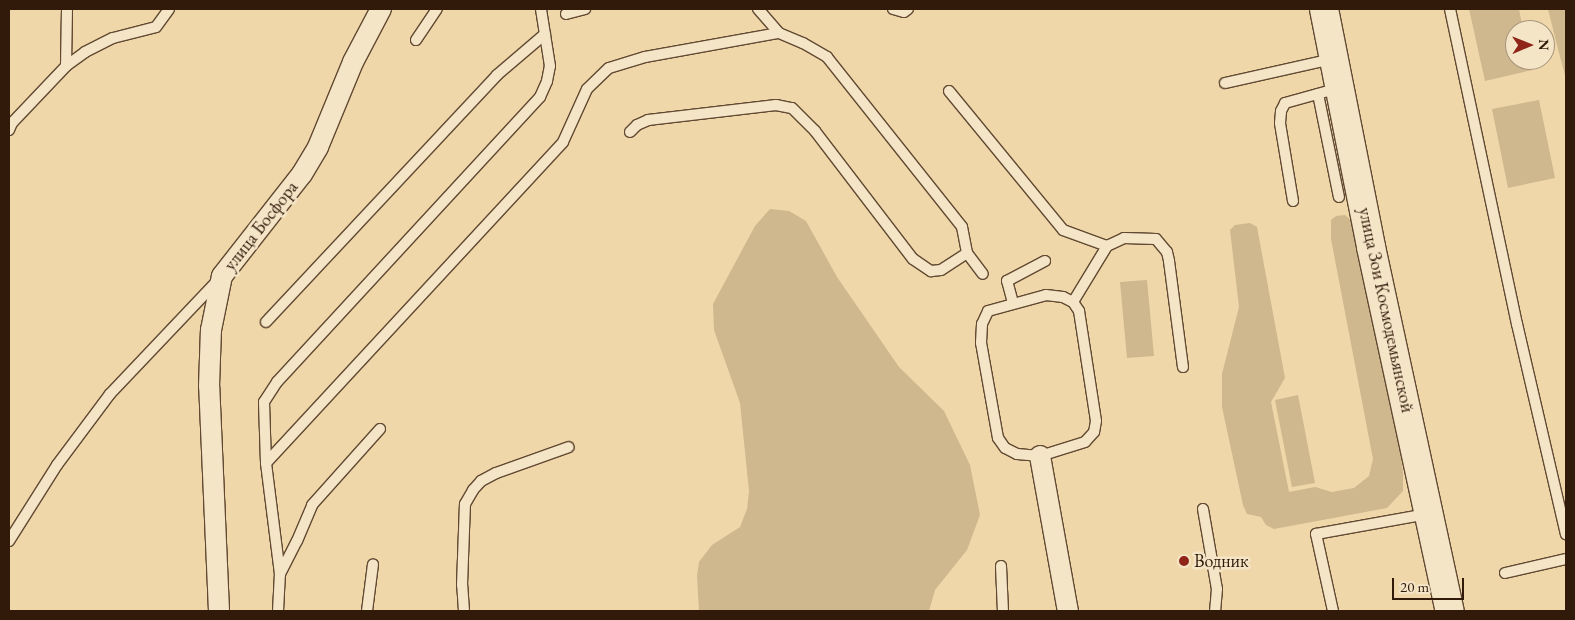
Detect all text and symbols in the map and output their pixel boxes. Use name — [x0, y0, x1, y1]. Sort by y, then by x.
north arrow — [1505, 20, 1555, 70]
text: N — [1535, 39, 1553, 51]
street label: улица Босфора — [219, 177, 303, 275]
street label: улица Зои Космодемьянской — [1354, 205, 1418, 415]
place label: Водник — [1194, 550, 1249, 572]
marker: Водник — [1178, 555, 1190, 567]
scale bar — [1395, 568, 1468, 600]
text: 20 m — [1400, 577, 1429, 596]

